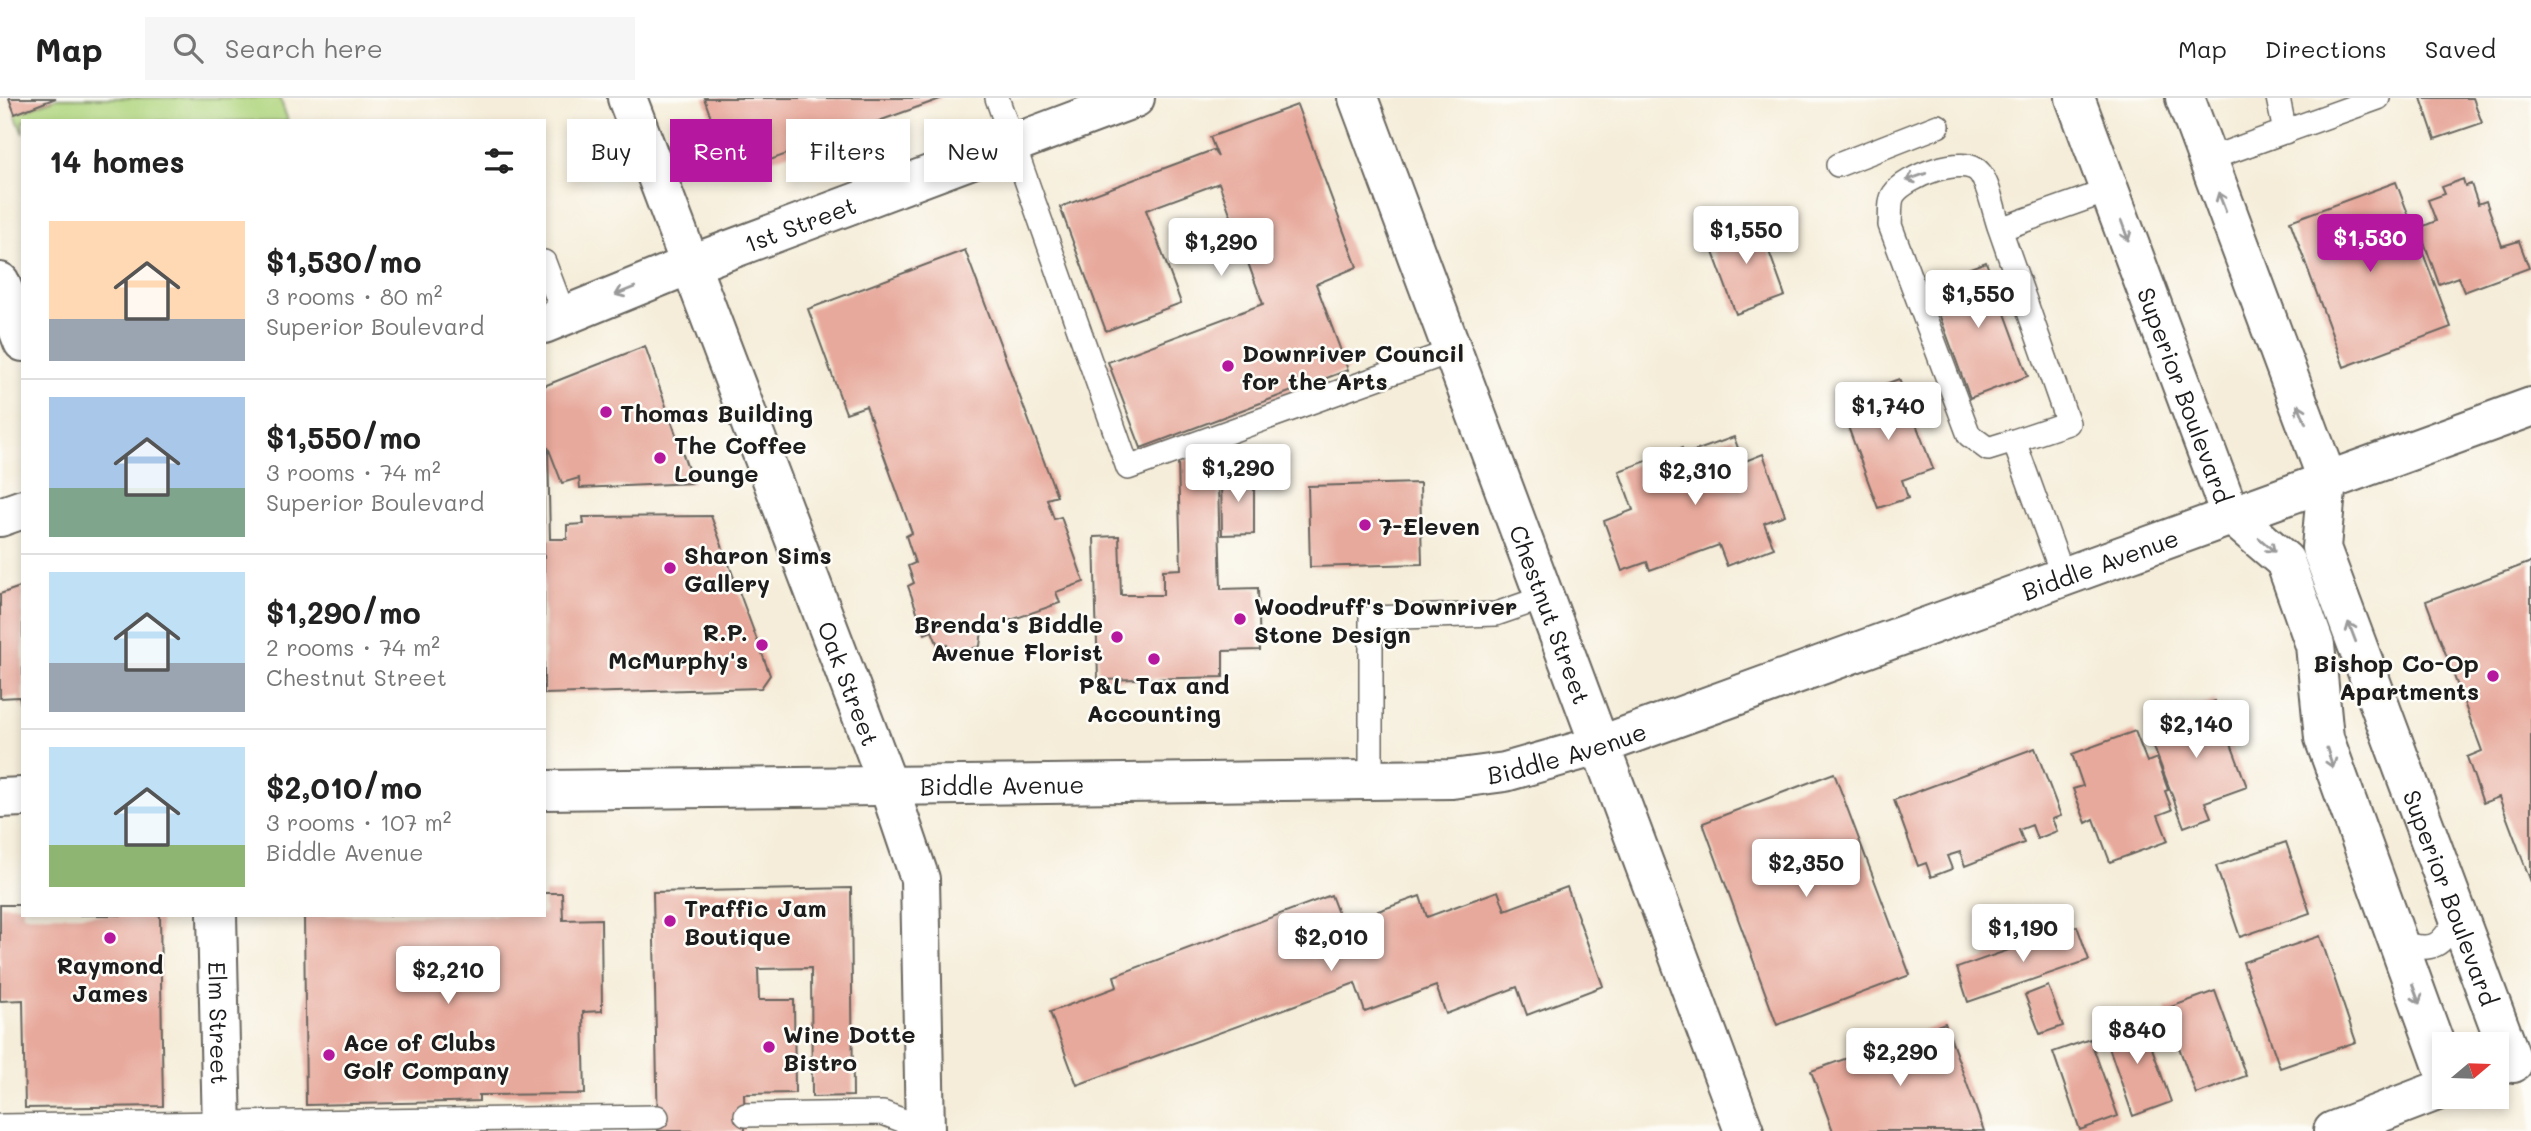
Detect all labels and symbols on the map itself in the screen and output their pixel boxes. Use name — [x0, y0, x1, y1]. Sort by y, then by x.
one-way arrow — [1906, 172, 1928, 185]
street label: 1st Street — [740, 188, 860, 259]
one-way arrow — [2214, 191, 2227, 213]
pin: $1,550 — [1689, 206, 1803, 266]
pin: $1,530 — [2313, 214, 2427, 274]
pin: $1,290 — [1164, 218, 1278, 278]
one-way arrow — [2120, 219, 2132, 241]
pin: $1,550 — [1921, 271, 2035, 330]
street label: Superior Boulevard — [2131, 283, 2240, 507]
one-way arrow — [615, 285, 637, 298]
place label: Downriver Council for the Arts — [1242, 337, 1464, 396]
marker: Downriver Council for the Arts — [1220, 358, 1236, 374]
pin: $1,740 — [1831, 382, 1945, 442]
place label: Thomas Building — [620, 397, 813, 428]
marker: Thomas Building — [598, 404, 614, 420]
one-way arrow — [2295, 404, 2308, 426]
place label: The Coffee Lounge — [674, 429, 807, 488]
pin: $1,290 — [1181, 444, 1295, 504]
pin: $2,310 — [1638, 448, 1752, 507]
marker: The Coffee Lounge — [652, 450, 668, 466]
place label: 7-Eleven — [1379, 510, 1480, 541]
marker: 7-Eleven — [1357, 517, 1373, 533]
street label: Chestnut Street — [1503, 520, 1598, 708]
street label: Biddle Avenue — [2017, 521, 2182, 606]
one-way arrow — [2257, 537, 2275, 553]
place label: Sharon Sims Gallery — [684, 539, 831, 598]
marker: Sharon Sims Gallery — [662, 560, 678, 576]
place label: Woodruff's Downriver Stone Design — [1254, 590, 1517, 649]
place label: Brenda's Biddle Avenue Florist — [914, 608, 1103, 667]
marker: Woodruff's Downriver Stone Design — [1232, 611, 1248, 627]
place label: R.P. McMurphy's — [608, 616, 748, 675]
street label: Oak Street — [812, 617, 887, 750]
one-way arrow — [2345, 621, 2357, 643]
marker: Brenda's Biddle Avenue Florist — [1109, 629, 1125, 645]
marker: R.P. McMurphy's — [754, 637, 770, 653]
place label: Bishop Co-Op Apartments — [2313, 647, 2479, 706]
marker: P&L Tax and Accounting — [1146, 651, 1162, 667]
marker: Bishop Co-Op Apartments — [2485, 668, 2501, 684]
place label: P&L Tax and Accounting — [1079, 669, 1229, 728]
pin: $2,140 — [2139, 700, 2253, 760]
street label: Biddle Avenue — [1485, 714, 1650, 790]
one-way arrow — [2325, 746, 2337, 768]
street label: Biddle Avenue — [920, 768, 1084, 801]
street label: Superior Boulevard — [2397, 785, 2506, 1010]
pin: $2,350 — [1749, 840, 1863, 899]
place label: Traffic Jam Boutique — [684, 892, 827, 951]
pin: $1,190 — [1966, 904, 2080, 964]
marker: Traffic Jam Boutique — [662, 913, 678, 929]
pin: $2,010 — [1274, 914, 1388, 973]
marker: Raymond James — [102, 930, 118, 946]
pin: $2,210 — [391, 946, 505, 1006]
place label: Raymond James — [57, 949, 163, 1008]
street label: Elm Street — [203, 961, 236, 1085]
one-way arrow — [2411, 983, 2423, 1005]
pin: $840 — [2096, 1006, 2178, 1066]
place label: Wine Dotte Bistro — [783, 1018, 916, 1077]
place label: Ace of Clubs Golf Company — [343, 1026, 510, 1085]
pin: $2,290 — [1843, 1028, 1957, 1088]
north arrow — [2432, 1032, 2510, 1110]
marker: Wine Dotte Bistro — [761, 1039, 777, 1055]
marker: Ace of Clubs Golf Company — [321, 1047, 337, 1063]

